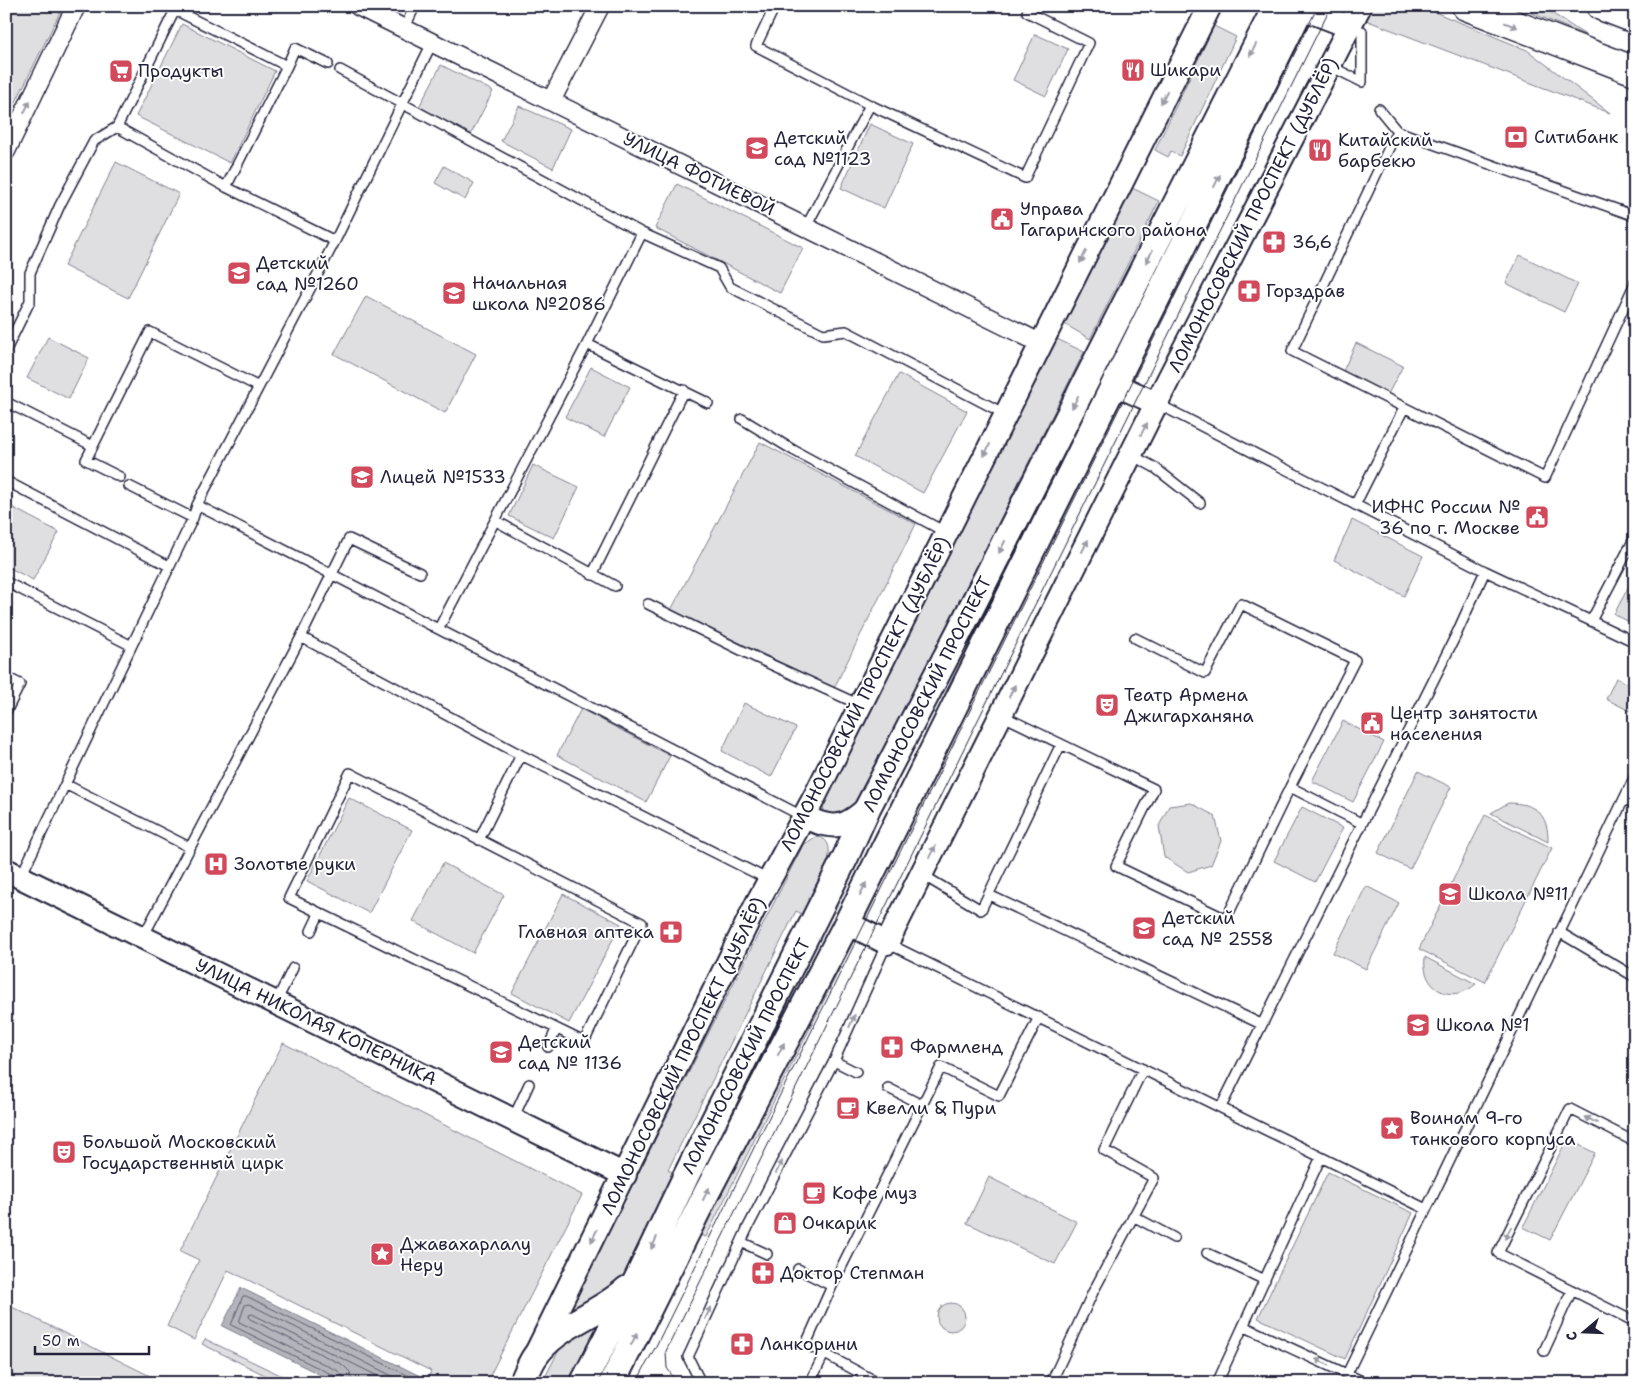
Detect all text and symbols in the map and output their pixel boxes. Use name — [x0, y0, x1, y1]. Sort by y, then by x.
one-way arrow — [1504, 21, 1518, 29]
one-way arrow — [1249, 43, 1257, 57]
street label: ЛОМОНОСОВСКИЙ ПРОСПЕКТ (ДУБЛЁР) — [1163, 54, 1343, 376]
restaurant icon: Шикари — [1120, 57, 1146, 83]
supermarket icon: Продукты — [108, 58, 134, 84]
place label: Шикари — [1150, 58, 1221, 82]
place label: Продукты — [138, 59, 224, 83]
one-way arrow — [1160, 89, 1168, 104]
one-way arrow — [23, 100, 31, 114]
bank icon: Ситибанк — [1503, 124, 1529, 150]
place label: Ситибанк — [1534, 125, 1619, 149]
place label: Детский сад №1123 — [774, 126, 871, 171]
street label: УЛИЦА ФОТИЕВОЙ — [619, 127, 779, 221]
place label: Китайский барбекю — [1338, 128, 1433, 173]
school or university icon: Детский сад №1123 — [744, 135, 770, 161]
restaurant icon: Китайский барбекю — [1307, 137, 1333, 163]
one-way arrow — [1212, 173, 1221, 188]
place label: Управа Гагаринского района — [1020, 197, 1207, 242]
public building icon: Управа Гагаринского района — [989, 206, 1015, 232]
pharmacy icon: 36,6 — [1261, 229, 1287, 255]
place label: 36,6 — [1292, 230, 1332, 254]
one-way arrow — [1079, 250, 1087, 264]
one-way arrow — [1145, 250, 1153, 264]
place label: Детский сад №1260 — [256, 251, 359, 296]
school or university icon: Детский сад №1260 — [226, 260, 252, 286]
place label: Начальная школа №2086 — [472, 271, 606, 316]
pharmacy icon: Горздрав — [1236, 278, 1262, 304]
place label: Горздрав — [1266, 279, 1345, 303]
school or university icon: Начальная школа №2086 — [441, 280, 467, 306]
one-way arrow — [1071, 395, 1079, 409]
one-way arrow — [1140, 422, 1148, 437]
one-way arrow — [983, 443, 991, 457]
school or university icon: Лицей №1533 — [349, 464, 375, 490]
place label: Лицей №1533 — [380, 465, 506, 489]
place label: ИФНС России № 36 по г. Москве — [1371, 495, 1520, 540]
public building icon: ИФНС России № 36 по г. Москве — [1524, 504, 1550, 530]
street label: ЛОМОНОСОВСКИЙ ПРОСПЕКТ (ДУБЛЁР) — [776, 533, 954, 855]
one-way arrow — [1081, 539, 1089, 553]
one-way arrow — [998, 540, 1006, 554]
street label: ЛОМОНОСОВСКИЙ ПРОСПЕКТ — [858, 573, 996, 815]
place label: Театр Армена Джигарханяна — [1124, 683, 1254, 728]
one-way arrow — [1008, 684, 1016, 698]
theatre icon: Театр Армена Джигарханяна — [1094, 692, 1120, 718]
place label: Центр занятости населения — [1390, 701, 1538, 746]
public building icon: Центр занятости населения — [1359, 710, 1385, 736]
one-way arrow — [928, 845, 936, 859]
hospital icon: Золотые руки — [203, 851, 229, 877]
place label: Золотые руки — [234, 852, 356, 876]
school or university icon: Школа №11 — [1437, 881, 1463, 907]
one-way arrow — [859, 882, 868, 897]
place label: Школа №11 — [1468, 882, 1569, 906]
street label: ЛОМОНОСОВСКИЙ ПРОСПЕКТ (ДУБЛЁР) — [597, 894, 769, 1218]
place label: Детский сад № 2558 — [1162, 906, 1274, 951]
school or university icon: Детский сад № 2558 — [1131, 915, 1157, 941]
pharmacy icon: Главная аптека — [658, 919, 684, 945]
place label: Главная аптека — [518, 920, 654, 944]
street label: ЛОМОНОСОВСКИЙ ПРОСПЕКТ — [677, 935, 815, 1177]
street label: УЛИЦА НИКОЛАЯ КОПЕРНИКА — [191, 953, 441, 1091]
school or university icon: Школа №1 — [1405, 1012, 1431, 1038]
place label: Школа №1 — [1436, 1013, 1530, 1037]
one-way arrow — [848, 1014, 856, 1028]
place label: Детский сад № 1136 — [518, 1030, 622, 1075]
pharmacy icon: Фармленд — [879, 1034, 905, 1060]
place label: Фармленд — [910, 1035, 1004, 1059]
school or university icon: Детский сад № 1136 — [488, 1039, 514, 1065]
one-way arrow — [777, 1042, 785, 1057]
cafe icon: Квелли & Пури — [835, 1095, 861, 1121]
place label: Квелли & Пури — [866, 1096, 996, 1120]
place label: Воинам 9-го танкового корпуса — [1410, 1106, 1576, 1151]
place icon: Воинам 9-го танкового корпуса — [1379, 1115, 1405, 1141]
one-way arrow — [1584, 1116, 1598, 1124]
place label: Большой Московский Государственный цирк — [82, 1130, 284, 1175]
theatre icon: Большой Московский Государственный цирк — [51, 1139, 77, 1165]
one-way arrow — [775, 1159, 783, 1174]
cafe icon: Кофе муз — [801, 1180, 827, 1206]
place label: Кофе муз — [832, 1181, 917, 1205]
one-way arrow — [702, 1186, 710, 1201]
shop icon: Очкарик — [772, 1210, 798, 1236]
place label: Очкарик — [802, 1211, 877, 1235]
one-way arrow — [1504, 1226, 1512, 1241]
one-way arrow — [590, 1229, 598, 1243]
place label: Джавахарлалу Неру — [400, 1232, 531, 1277]
one-way arrow — [650, 1236, 658, 1250]
place icon: Джавахарлалу Неру — [369, 1241, 395, 1267]
pharmacy icon: Доктор Степман — [750, 1260, 776, 1286]
place label: Доктор Степман — [780, 1261, 924, 1285]
one-way arrow — [704, 1306, 712, 1320]
north arrow — [1558, 1306, 1608, 1356]
scale bar — [35, 1324, 149, 1356]
text: С — [1562, 1329, 1582, 1343]
text: 50 m — [42, 1331, 80, 1351]
pharmacy icon: Ланкорини — [729, 1331, 755, 1357]
one-way arrow — [630, 1332, 638, 1346]
place label: Ланкорини — [760, 1332, 858, 1356]
one-way arrow — [1315, 1358, 1329, 1366]

